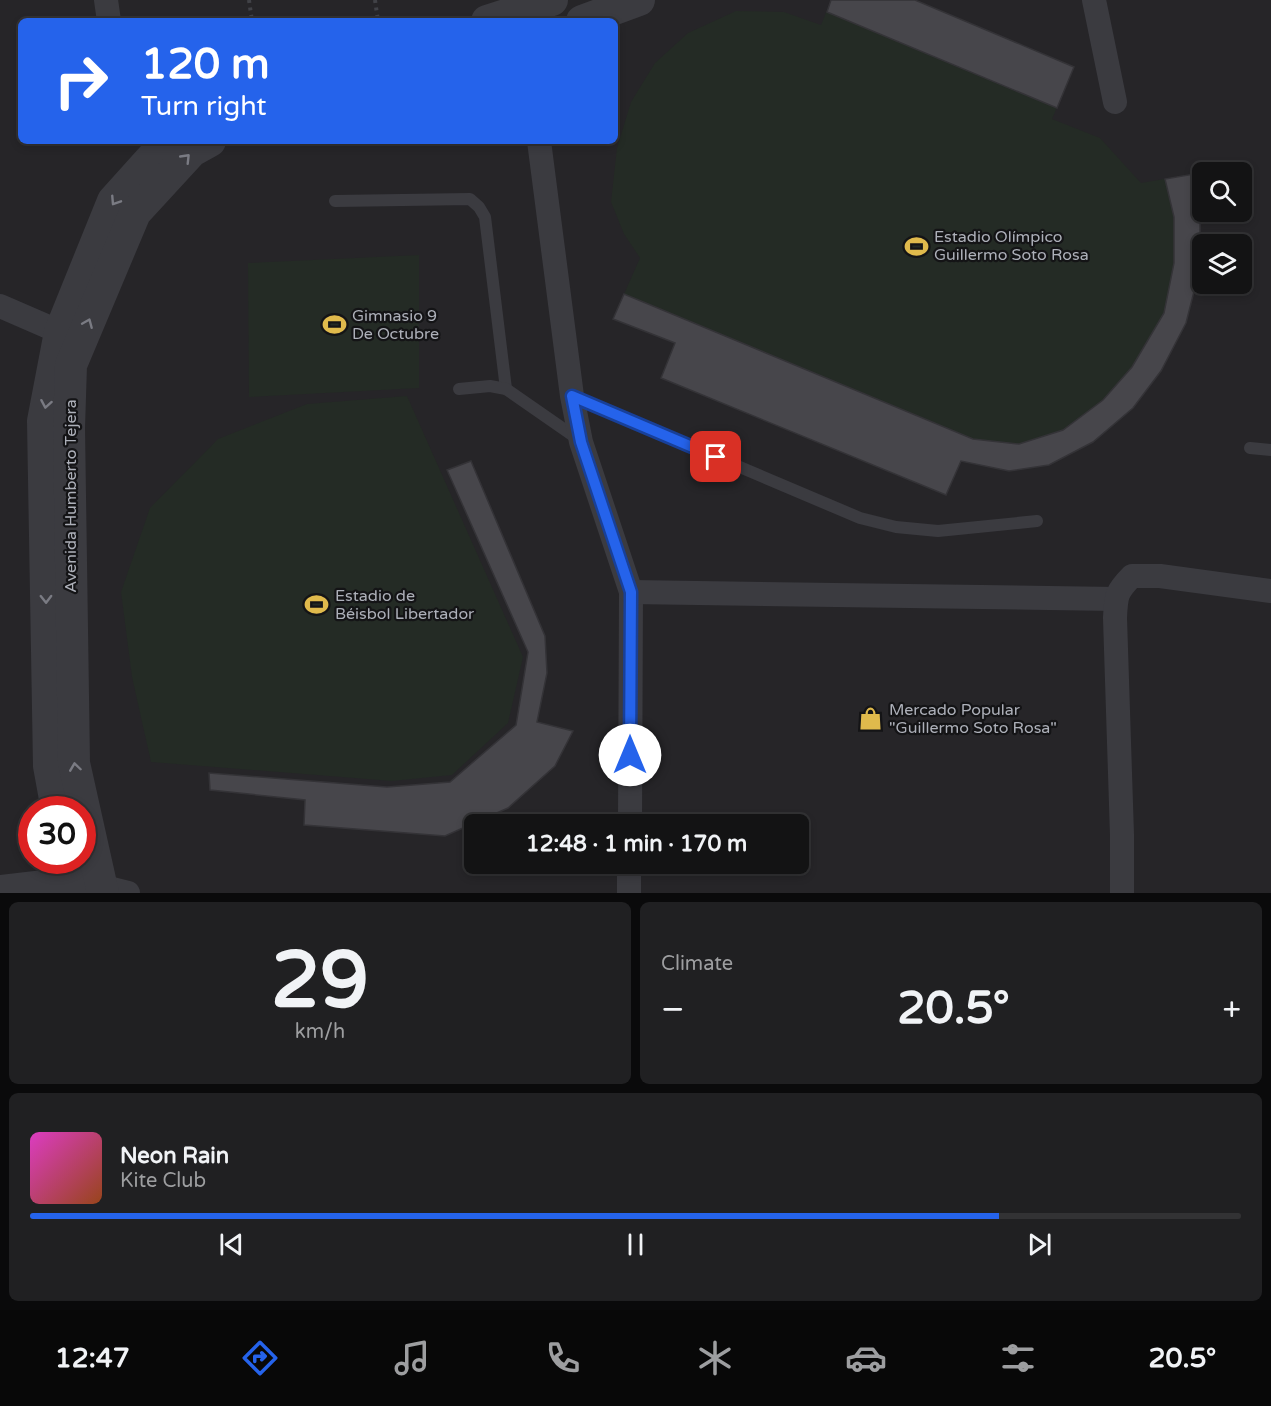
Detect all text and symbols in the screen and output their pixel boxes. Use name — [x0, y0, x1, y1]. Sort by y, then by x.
text: 120 m — [141, 39, 270, 90]
icon: right — [42, 42, 120, 120]
text: Turn right — [141, 90, 267, 123]
one-way arrow — [179, 154, 190, 164]
map controls — [1192, 162, 1252, 294]
button: search — [1192, 162, 1252, 222]
one-way arrow — [111, 194, 122, 205]
place label: Estadio Olímpico Guillermo Soto Rosa — [934, 227, 1089, 265]
sports icon: Estadio Olímpico Guillermo Soto Rosa — [903, 233, 929, 259]
button: layers — [1192, 234, 1252, 294]
place label: Gimnasio 9 De Octubre — [352, 306, 439, 344]
sports icon: Gimnasio 9 De Octubre — [321, 312, 347, 338]
one-way arrow — [81, 319, 93, 330]
street label: Avenida Humberto Tejera — [61, 399, 81, 593]
one-way arrow — [41, 400, 53, 409]
pin — [690, 431, 741, 482]
icon: arrive — [699, 440, 732, 473]
place label: Estadio de Béisbol Libertador — [335, 586, 475, 624]
sports icon: Estadio de Béisbol Libertador — [304, 592, 330, 618]
one-way arrow — [40, 594, 53, 603]
place label: Mercado Popular "Guillermo Soto Rosa" — [889, 700, 1057, 738]
shop icon: Mercado Popular "Guillermo Soto Rosa" — [858, 706, 884, 732]
position arrow — [598, 723, 662, 787]
one-way arrow — [70, 762, 82, 771]
speed limit sign: 30 — [18, 796, 96, 874]
text: 12:48 · 1 min · 170 m — [526, 831, 747, 857]
text: 29 — [271, 934, 369, 1028]
text: Climate — [661, 952, 733, 976]
text: 20.5° — [897, 982, 1010, 1036]
text: − — [661, 990, 685, 1029]
text: + — [1222, 990, 1241, 1029]
text: km/h — [295, 1020, 345, 1044]
text: Neon Rain — [120, 1143, 229, 1169]
text: Kite Club — [120, 1169, 206, 1193]
icon: previous — [215, 1228, 248, 1261]
icon: pause — [619, 1228, 652, 1261]
icon: next — [1023, 1228, 1056, 1261]
icon: directions — [239, 1337, 281, 1379]
icon: music — [391, 1337, 433, 1379]
icon: phone — [542, 1337, 584, 1379]
icon: climate — [694, 1337, 736, 1379]
icon: car — [845, 1337, 887, 1379]
icon: filters — [997, 1337, 1039, 1379]
text: 12:47 — [55, 1342, 130, 1375]
text: 20.5° — [1149, 1342, 1216, 1375]

